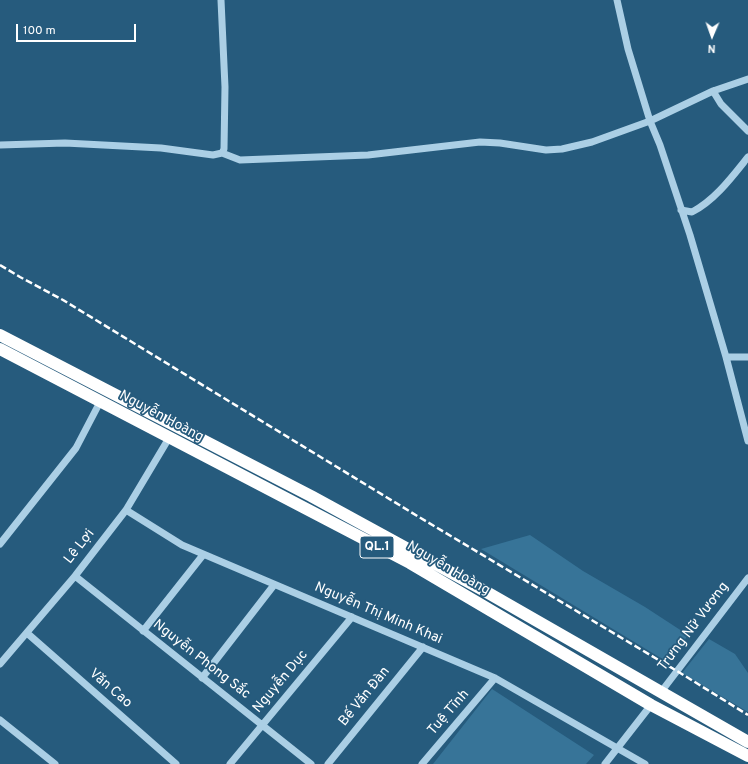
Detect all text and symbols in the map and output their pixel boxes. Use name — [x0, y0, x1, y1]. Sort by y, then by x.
scale bar — [18, 16, 138, 42]
north arrow — [692, 16, 732, 56]
text: 100 m — [23, 23, 56, 39]
text: N — [707, 41, 716, 55]
street label: Nguyễn Hoàng — [116, 388, 206, 446]
street label: Lê Lợi — [61, 526, 99, 568]
road number: QL.1 — [360, 536, 394, 558]
street label: Nguyễn Hoàng — [403, 538, 493, 600]
street label: Nguyễn Thị Minh Khai — [312, 579, 444, 649]
street label: Trưng Nữ Vương — [655, 579, 733, 675]
street label: Nguyễn Phong Sắc — [149, 617, 253, 703]
street label: Nguyễn Dục — [250, 647, 312, 717]
street label: Bế Văn Đàn — [336, 664, 394, 730]
street label: Văn Cao — [85, 666, 135, 712]
street label: Tuệ Tĩnh — [425, 687, 473, 739]

